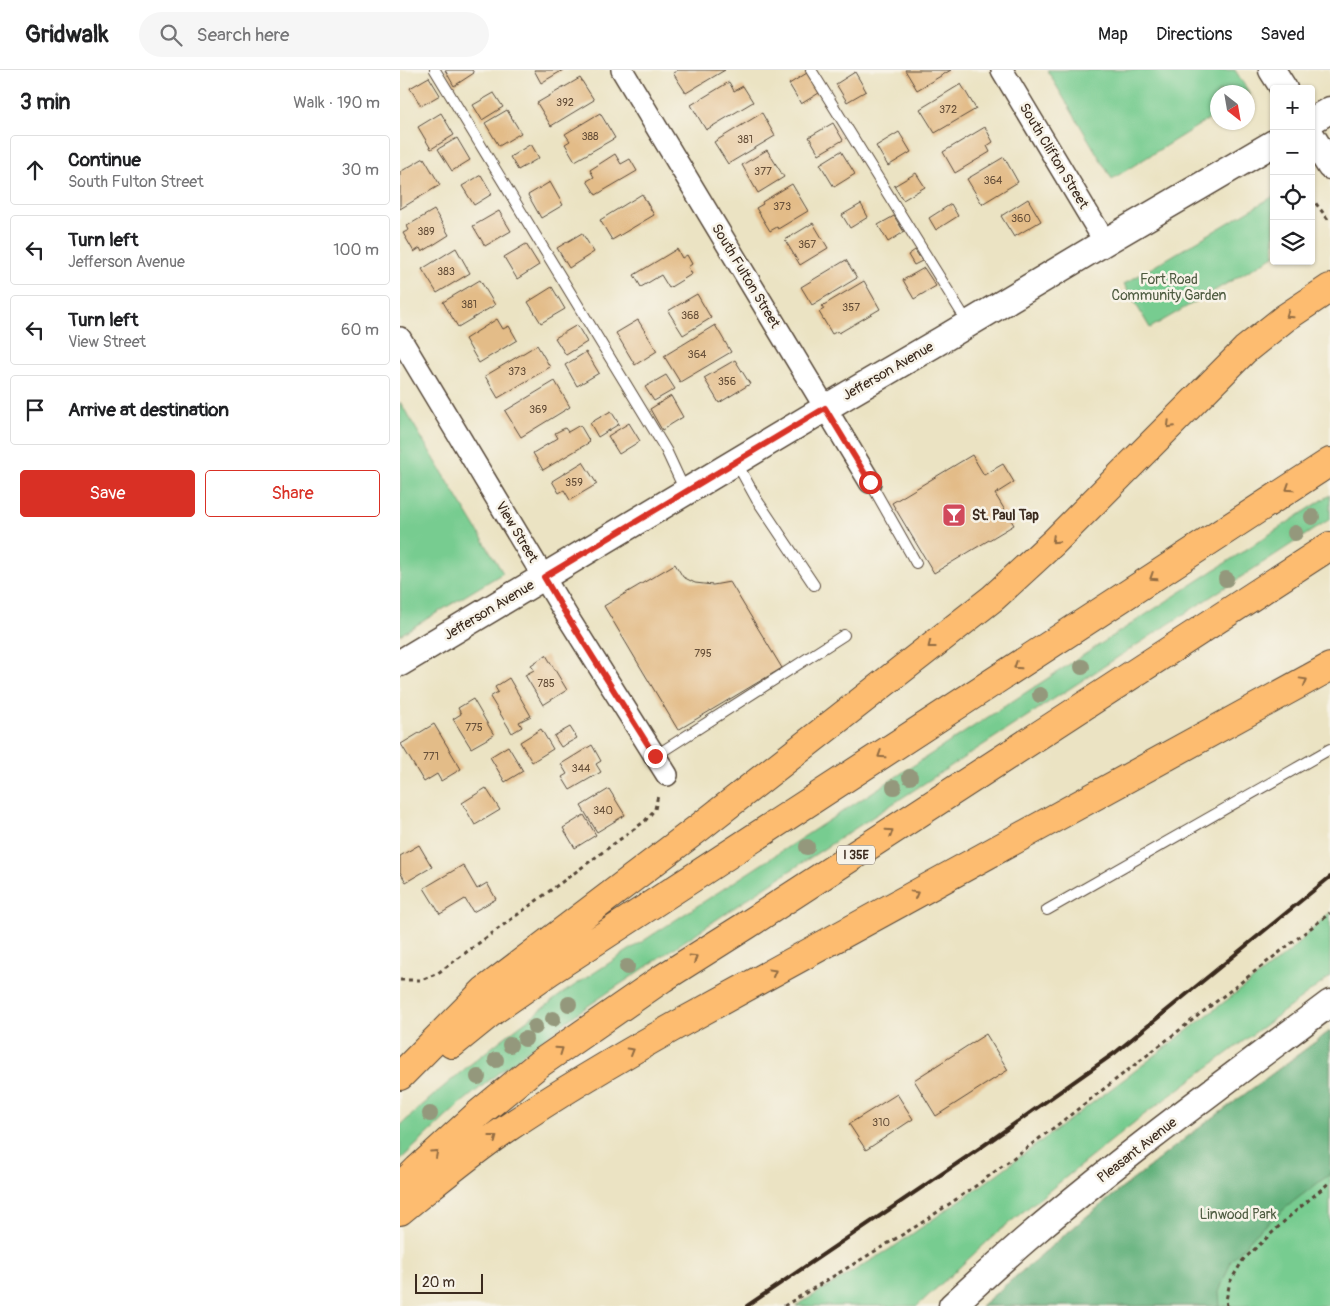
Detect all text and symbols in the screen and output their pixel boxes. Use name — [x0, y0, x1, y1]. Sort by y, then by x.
search box — [139, 12, 489, 57]
text: Gridwalk — [25, 20, 109, 49]
icon: search — [157, 21, 185, 49]
text: Search here — [197, 23, 289, 47]
text: Map — [1098, 23, 1128, 46]
text: Directions — [1156, 23, 1232, 46]
text: Saved — [1260, 23, 1305, 46]
north arrow — [1210, 85, 1255, 130]
map controls — [1270, 85, 1315, 265]
button: + — [1270, 85, 1315, 130]
text: 3 min — [20, 89, 70, 116]
text: Walk · 190 m — [293, 93, 380, 113]
house number: 392 — [556, 96, 574, 109]
street label: South Clifton Street — [1016, 100, 1092, 212]
house number: 372 — [939, 103, 957, 116]
house number: 388 — [581, 130, 599, 143]
button: − — [1270, 130, 1315, 175]
house number: 381 — [737, 133, 753, 146]
text: Continue — [68, 148, 141, 172]
icon: ahead — [21, 156, 49, 184]
text: 30 m — [341, 160, 379, 180]
house number: 377 — [754, 165, 772, 178]
text: South Fulton Street — [68, 172, 204, 192]
house number: 364 — [984, 174, 1003, 187]
button: locate — [1270, 175, 1315, 220]
house number: 373 — [773, 200, 791, 213]
house number: 360 — [1011, 212, 1031, 225]
button: layers — [1270, 220, 1315, 265]
street label: South Fulton Street — [708, 221, 784, 332]
house number: 389 — [417, 225, 435, 238]
text: Turn left — [68, 228, 138, 252]
icon: left — [21, 236, 49, 264]
house number: 367 — [798, 238, 816, 251]
text: 100 m — [333, 240, 379, 260]
text: Jefferson Avenue — [68, 252, 185, 272]
house number: 383 — [437, 265, 455, 278]
park label: Fort Road Community Garden — [1112, 271, 1226, 304]
house number: 381 — [461, 298, 477, 311]
house number: 357 — [842, 301, 860, 314]
text: Turn left — [68, 308, 138, 332]
house number: 368 — [681, 309, 699, 322]
one-way arrow — [1286, 309, 1295, 318]
icon: left — [21, 316, 49, 344]
text: 60 m — [341, 320, 379, 340]
text: View Street — [68, 332, 146, 352]
street label: Jefferson Avenue — [839, 338, 937, 404]
house number: 364 — [688, 348, 707, 361]
house number: 373 — [508, 365, 526, 378]
house number: 356 — [718, 375, 736, 388]
icon: arrive — [21, 396, 49, 424]
text: Arrive at destination — [68, 398, 229, 422]
house number: 369 — [529, 403, 547, 416]
one-way arrow — [1167, 419, 1176, 428]
button: Save — [20, 470, 195, 517]
button: Share — [205, 470, 380, 517]
route start — [859, 471, 882, 494]
house number: 359 — [565, 476, 583, 489]
one-way arrow — [1285, 482, 1294, 492]
street label: View Street — [492, 498, 542, 566]
bar icon: St. Paul Tap — [941, 502, 967, 528]
place label: St. Paul Tap — [972, 507, 1039, 524]
one-way arrow — [1052, 534, 1061, 543]
one-way arrow — [1149, 571, 1159, 580]
street label: Jefferson Avenue — [441, 576, 537, 644]
one-way arrow — [928, 639, 937, 648]
house number: 795 — [694, 647, 712, 660]
one-way arrow — [1013, 660, 1023, 669]
house number: 785 — [537, 677, 555, 690]
one-way arrow — [1298, 677, 1307, 687]
house number: 775 — [465, 721, 483, 734]
route end — [644, 745, 667, 768]
one-way arrow — [877, 748, 886, 758]
house number: 771 — [423, 750, 439, 763]
house number: 344 — [572, 762, 591, 775]
house number: 340 — [593, 804, 613, 817]
one-way arrow — [884, 829, 893, 839]
road number: I 35E — [837, 846, 875, 864]
one-way arrow — [910, 890, 919, 900]
one-way arrow — [689, 955, 698, 965]
one-way arrow — [768, 968, 777, 978]
one-way arrow — [554, 1047, 564, 1056]
one-way arrow — [625, 1047, 634, 1057]
street label: Pleasant Avenue — [1094, 1114, 1180, 1186]
house number: 310 — [872, 1116, 890, 1129]
one-way arrow — [488, 1135, 498, 1144]
one-way arrow — [429, 1150, 438, 1159]
park label: Linwood Park — [1199, 1206, 1277, 1223]
scale bar — [415, 1271, 482, 1294]
text: 20 m — [422, 1274, 455, 1291]

